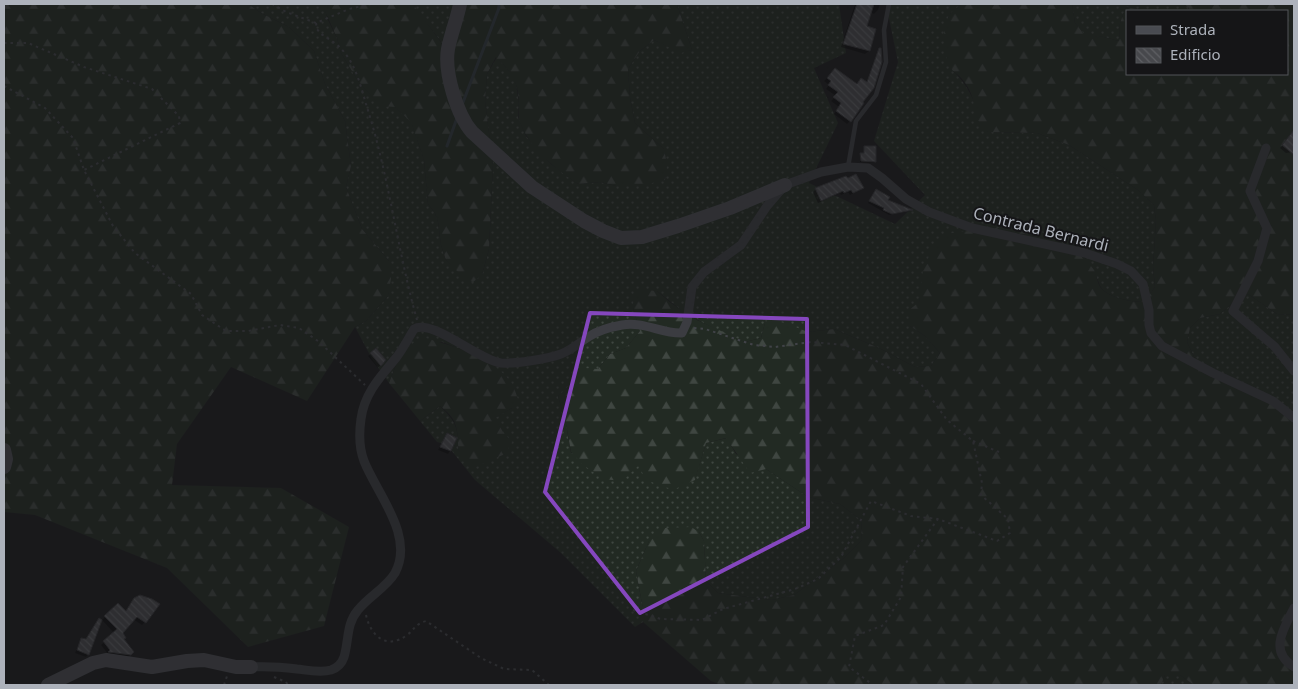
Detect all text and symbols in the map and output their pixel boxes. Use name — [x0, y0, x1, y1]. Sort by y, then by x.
legend — [1126, 10, 1288, 75]
text: Strada — [1170, 19, 1216, 39]
text: Edificio — [1170, 44, 1221, 64]
street label: Contrada Bernardi — [971, 202, 1111, 256]

